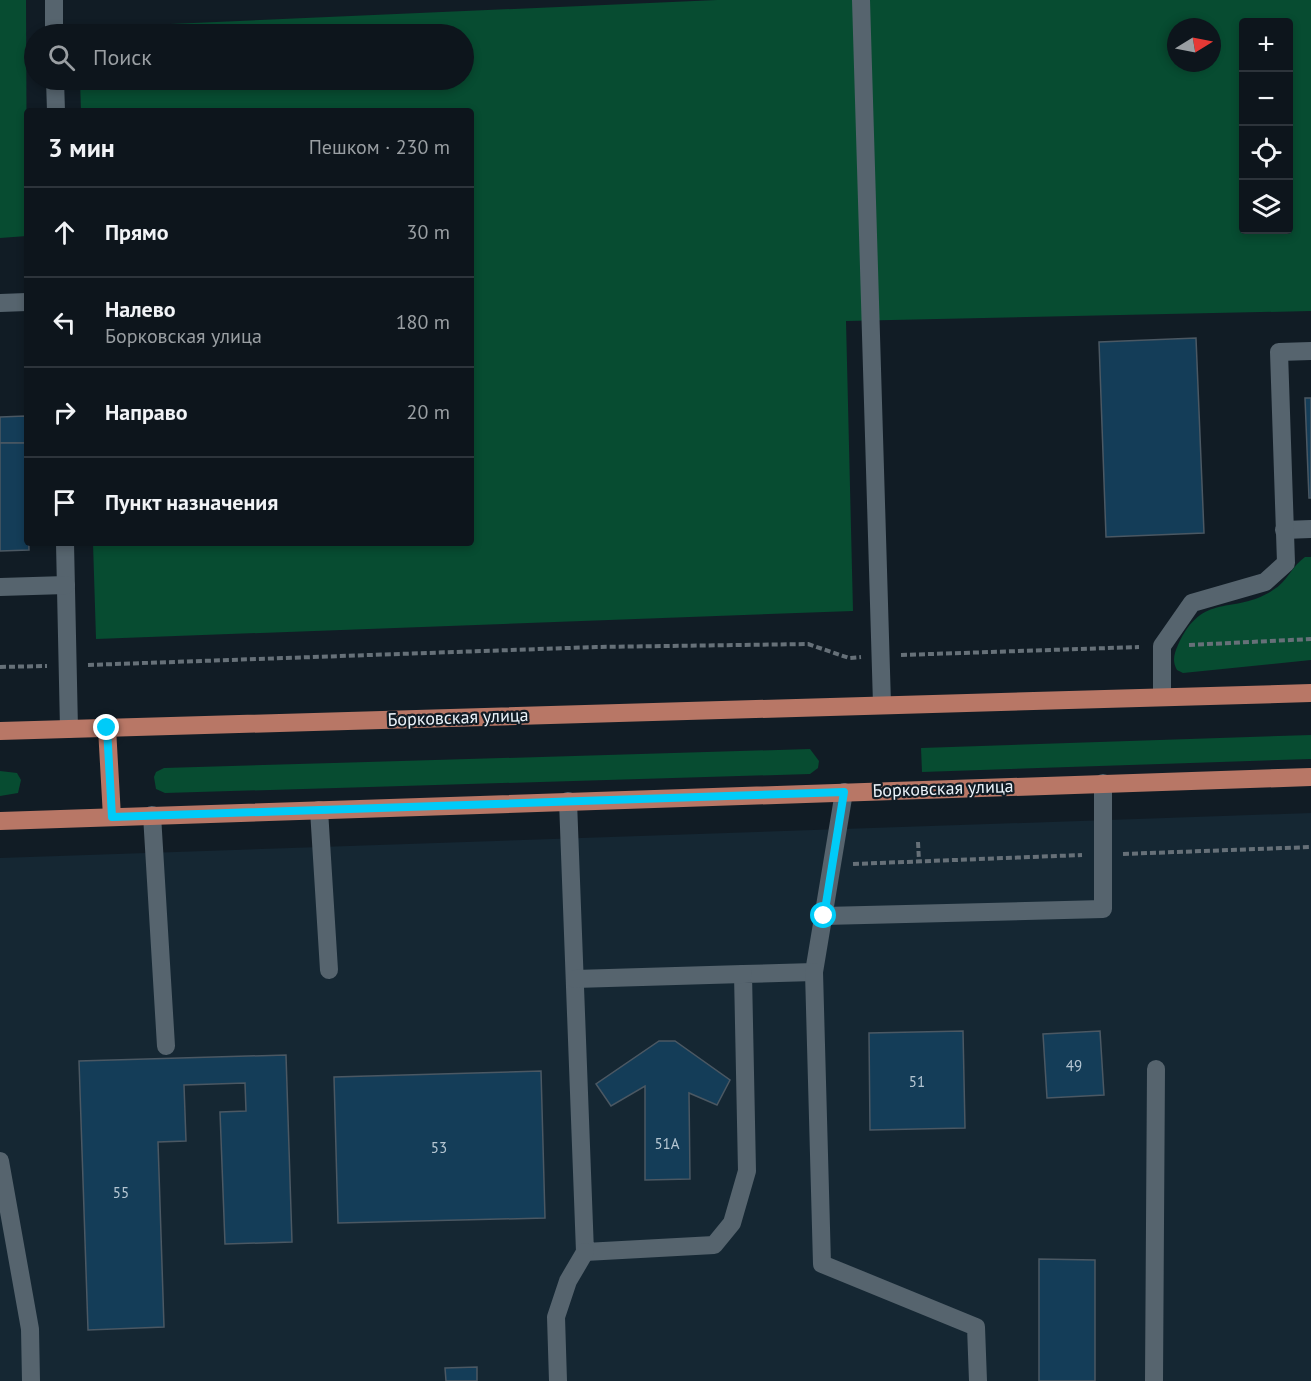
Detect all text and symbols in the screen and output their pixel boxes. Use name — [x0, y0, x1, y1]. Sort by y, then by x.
north arrow — [1167, 18, 1221, 72]
map controls — [1239, 18, 1293, 234]
button: + — [1239, 18, 1293, 72]
search box — [24, 24, 474, 90]
icon: search — [45, 41, 78, 74]
text: Поиск — [93, 43, 152, 71]
button: − — [1239, 72, 1293, 126]
button: locate — [1239, 126, 1293, 180]
text: 3 мин — [48, 131, 115, 164]
text: Пешком · 230 m — [309, 134, 450, 160]
button: layers — [1239, 180, 1293, 234]
icon: ahead — [48, 216, 81, 249]
text: Прямо — [105, 218, 168, 246]
text: 30 m — [407, 219, 450, 245]
text: Налево — [105, 295, 176, 323]
icon: left — [48, 306, 81, 339]
text: 180 m — [396, 309, 450, 335]
text: Борковская улица — [105, 323, 262, 349]
icon: right — [48, 396, 81, 429]
text: Направо — [105, 398, 188, 426]
text: 20 m — [407, 399, 450, 425]
icon: arrive — [48, 486, 81, 519]
text: Пункт назначения — [105, 488, 278, 516]
street label: Борковская улица — [387, 703, 529, 731]
route end — [93, 714, 119, 740]
street label: Борковская улица — [872, 774, 1014, 802]
route start — [810, 902, 836, 928]
house number: 49 — [1066, 1056, 1082, 1075]
house number: 51 — [909, 1072, 925, 1091]
house number: 51А — [654, 1134, 680, 1153]
house number: 53 — [431, 1138, 447, 1157]
house number: 55 — [113, 1183, 129, 1202]

